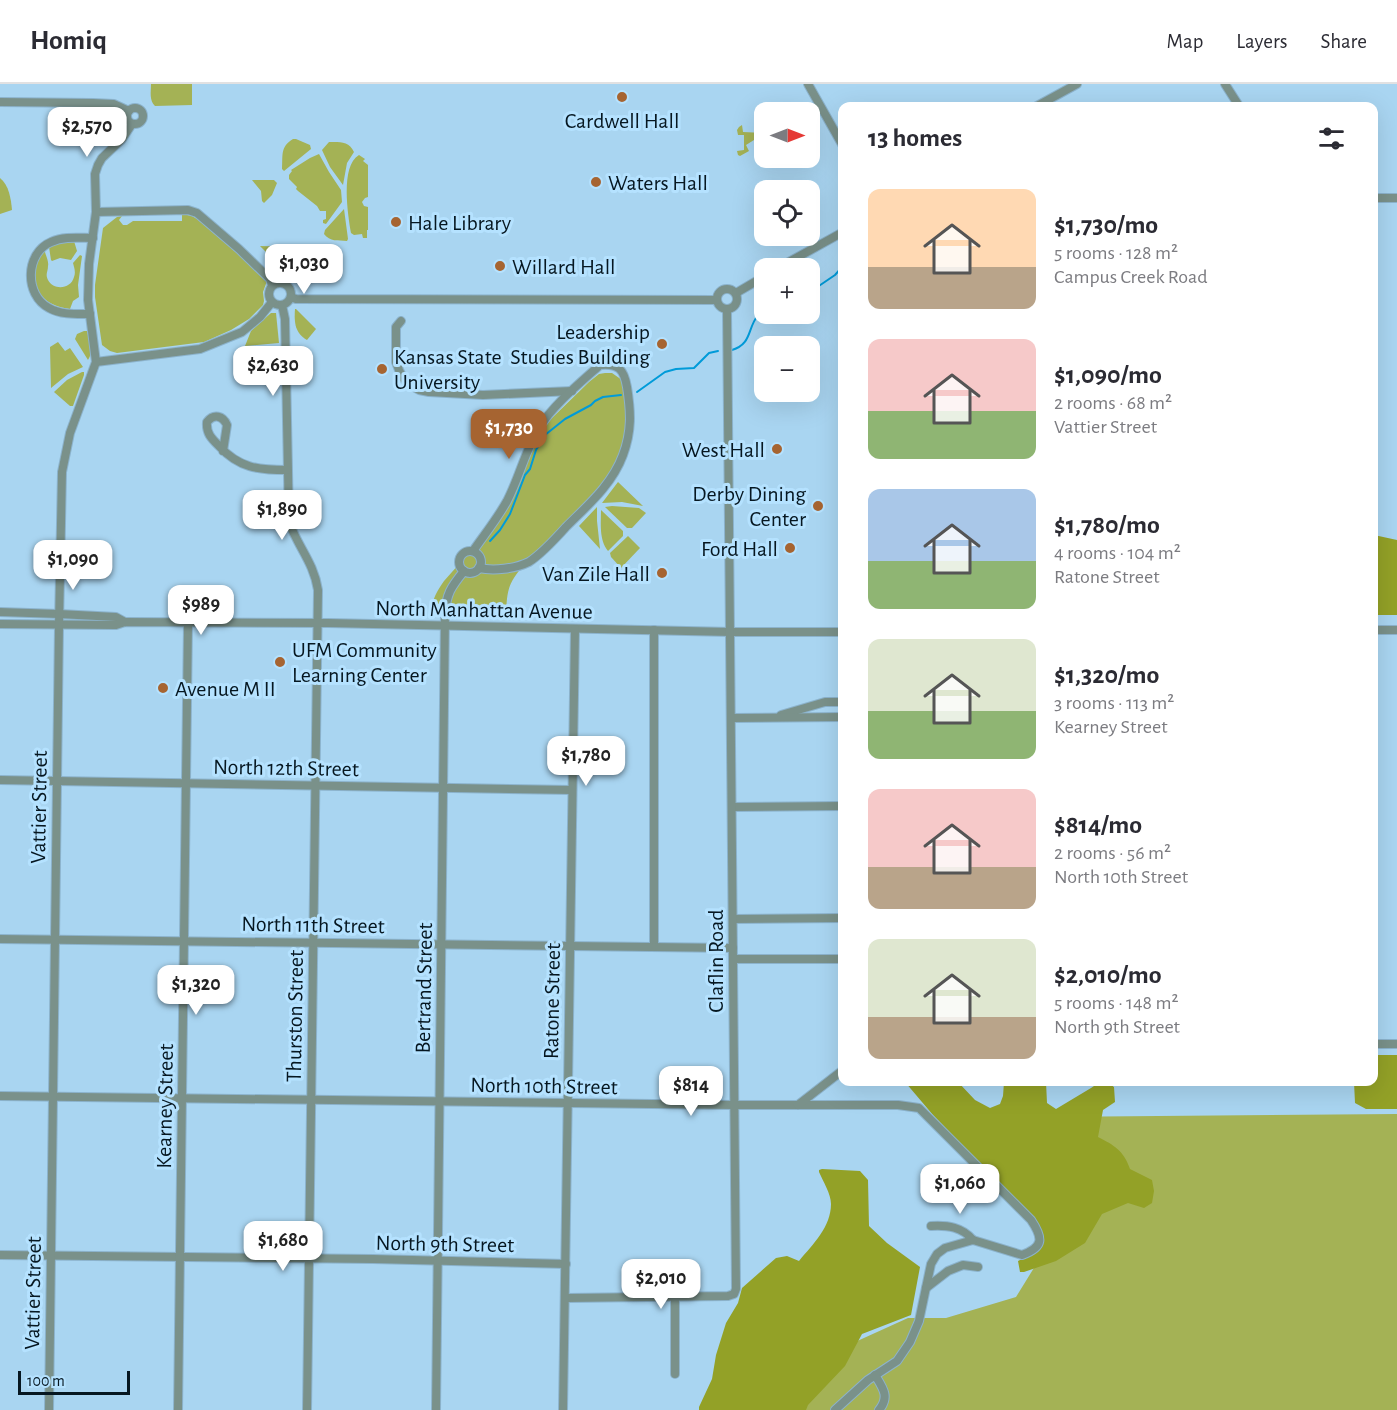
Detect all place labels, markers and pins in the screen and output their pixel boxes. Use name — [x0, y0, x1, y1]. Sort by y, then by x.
marker: Cardwell Hall — [615, 90, 629, 104]
pin: $2,570 — [38, 107, 136, 158]
place label: Cardwell Hall — [565, 110, 679, 132]
place label: Waters Hall — [608, 172, 708, 194]
marker: Waters Hall — [589, 175, 603, 189]
place label: Hale Library — [408, 212, 512, 234]
marker: Hale Library — [389, 215, 403, 229]
pin: $1,030 — [255, 244, 353, 295]
place label: Willard Hall — [512, 256, 616, 278]
marker: Willard Hall — [493, 259, 507, 273]
place label: Leadership Studies Building — [510, 321, 650, 368]
marker: Leadership Studies Building — [655, 337, 669, 351]
pin: $2,630 — [224, 346, 322, 397]
place label: Kansas State University — [394, 346, 502, 393]
marker: Kansas State University — [375, 362, 389, 376]
pin: $1,730 — [460, 409, 558, 460]
place label: West Hall — [682, 439, 765, 461]
marker: West Hall — [770, 442, 784, 456]
place label: Derby Dining Center — [692, 483, 806, 530]
pin: $1,890 — [233, 490, 331, 541]
marker: Derby Dining Center — [811, 499, 825, 513]
place label: Ford Hall — [701, 538, 778, 560]
pin: $1,090 — [24, 540, 122, 591]
marker: Ford Hall — [783, 541, 797, 555]
place label: Van Zile Hall — [542, 563, 650, 585]
marker: Van Zile Hall — [655, 566, 669, 580]
pin: $989 — [165, 585, 237, 636]
place label: UFM Community Learning Center — [292, 639, 437, 686]
marker: UFM Community Learning Center — [273, 655, 287, 669]
place label: Avenue M II — [175, 678, 276, 700]
marker: Avenue M II — [156, 681, 170, 695]
pin: $1,780 — [537, 736, 635, 787]
pin: $1,320 — [147, 965, 245, 1016]
pin: $814 — [655, 1066, 727, 1117]
pin: $1,060 — [911, 1164, 1009, 1215]
pin: $1,680 — [234, 1221, 332, 1272]
pin: $2,010 — [612, 1259, 710, 1310]

